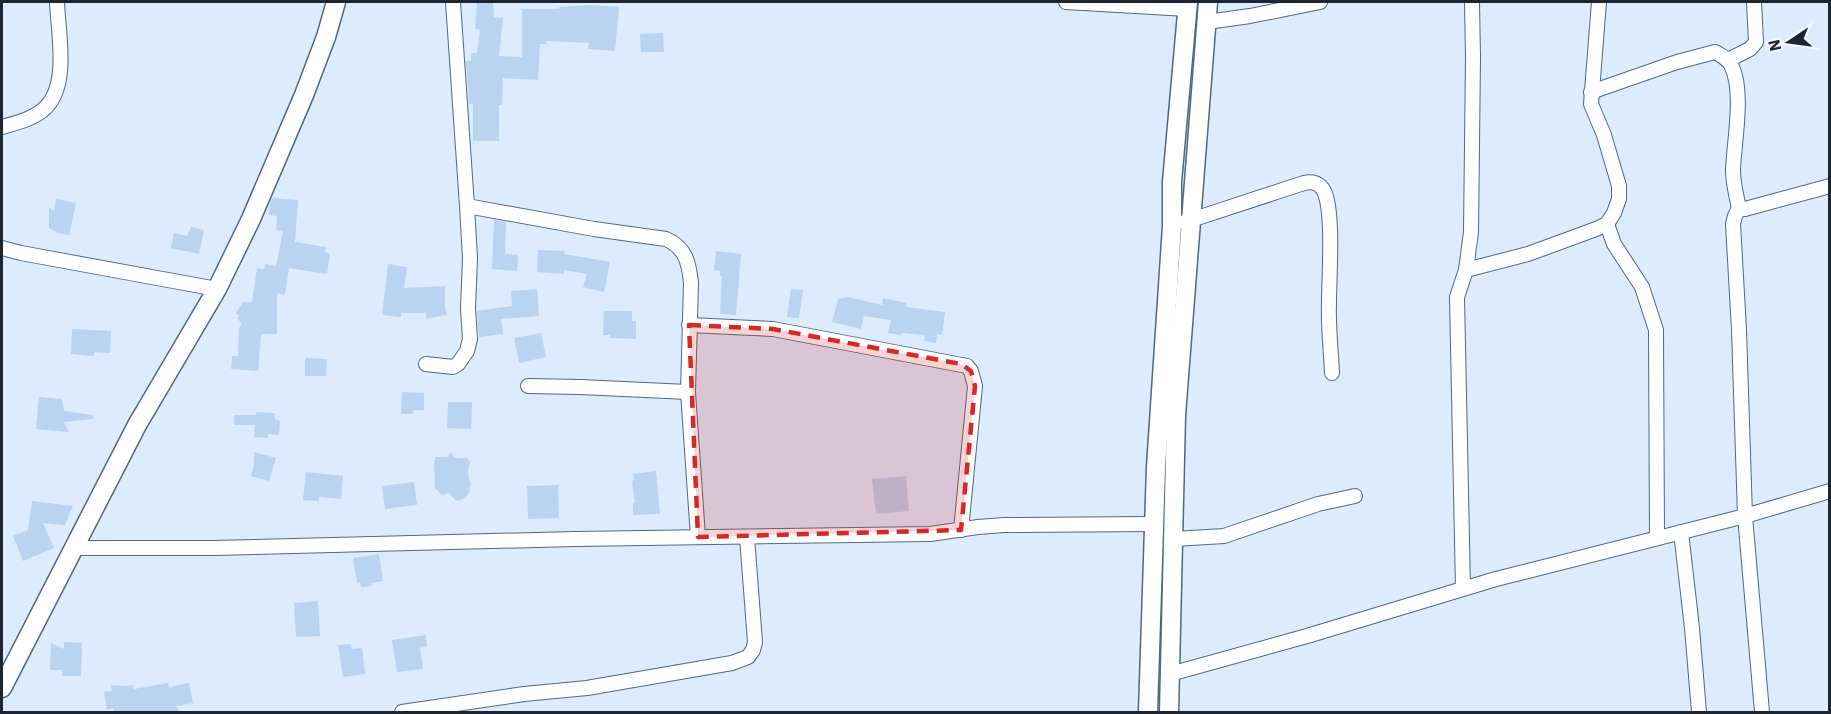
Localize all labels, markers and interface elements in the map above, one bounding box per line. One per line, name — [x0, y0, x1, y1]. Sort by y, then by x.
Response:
north arrow — [1759, 12, 1819, 72]
text: N — [1763, 37, 1785, 53]

